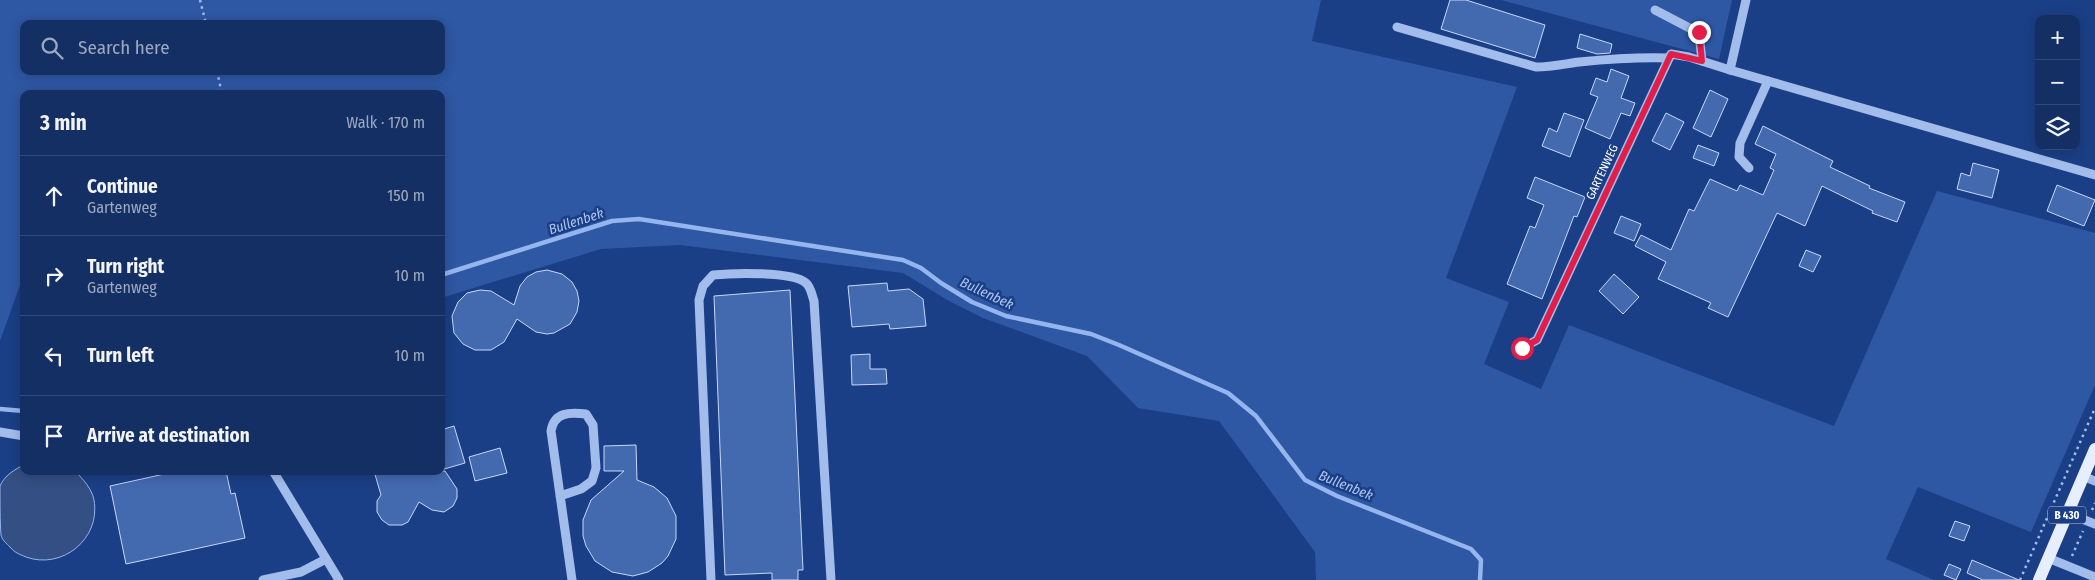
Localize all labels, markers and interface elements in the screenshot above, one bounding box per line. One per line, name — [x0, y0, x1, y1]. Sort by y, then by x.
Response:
map controls — [2035, 15, 2080, 150]
button: + — [2035, 15, 2080, 60]
search box — [20, 20, 445, 75]
route end — [1688, 21, 1711, 44]
icon: search — [38, 34, 66, 62]
text: Search here — [78, 36, 170, 59]
button: − — [2035, 60, 2080, 105]
button: layers — [2035, 105, 2080, 150]
text: 3 min — [40, 110, 87, 136]
text: Walk · 170 m — [346, 113, 425, 132]
street label: GARTENWEG — [1583, 142, 1621, 202]
text: Continue — [87, 175, 158, 198]
icon: ahead — [40, 182, 68, 210]
text: 150 m — [387, 186, 425, 205]
text: Gartenweg — [87, 198, 157, 217]
water label: Bullenbek — [546, 205, 606, 238]
text: Turn right — [87, 255, 164, 278]
icon: right — [40, 262, 68, 290]
text: 10 m — [394, 266, 425, 285]
water label: Bullenbek — [957, 274, 1016, 313]
text: Gartenweg — [87, 278, 157, 297]
route start — [1511, 337, 1534, 360]
icon: left — [40, 342, 68, 370]
text: Turn left — [87, 344, 154, 367]
text: 10 m — [394, 346, 425, 365]
icon: arrive — [40, 422, 68, 450]
text: Arrive at destination — [87, 424, 250, 447]
water label: Bullenbek — [1316, 467, 1376, 504]
road number: B 430 — [2048, 506, 2086, 524]

